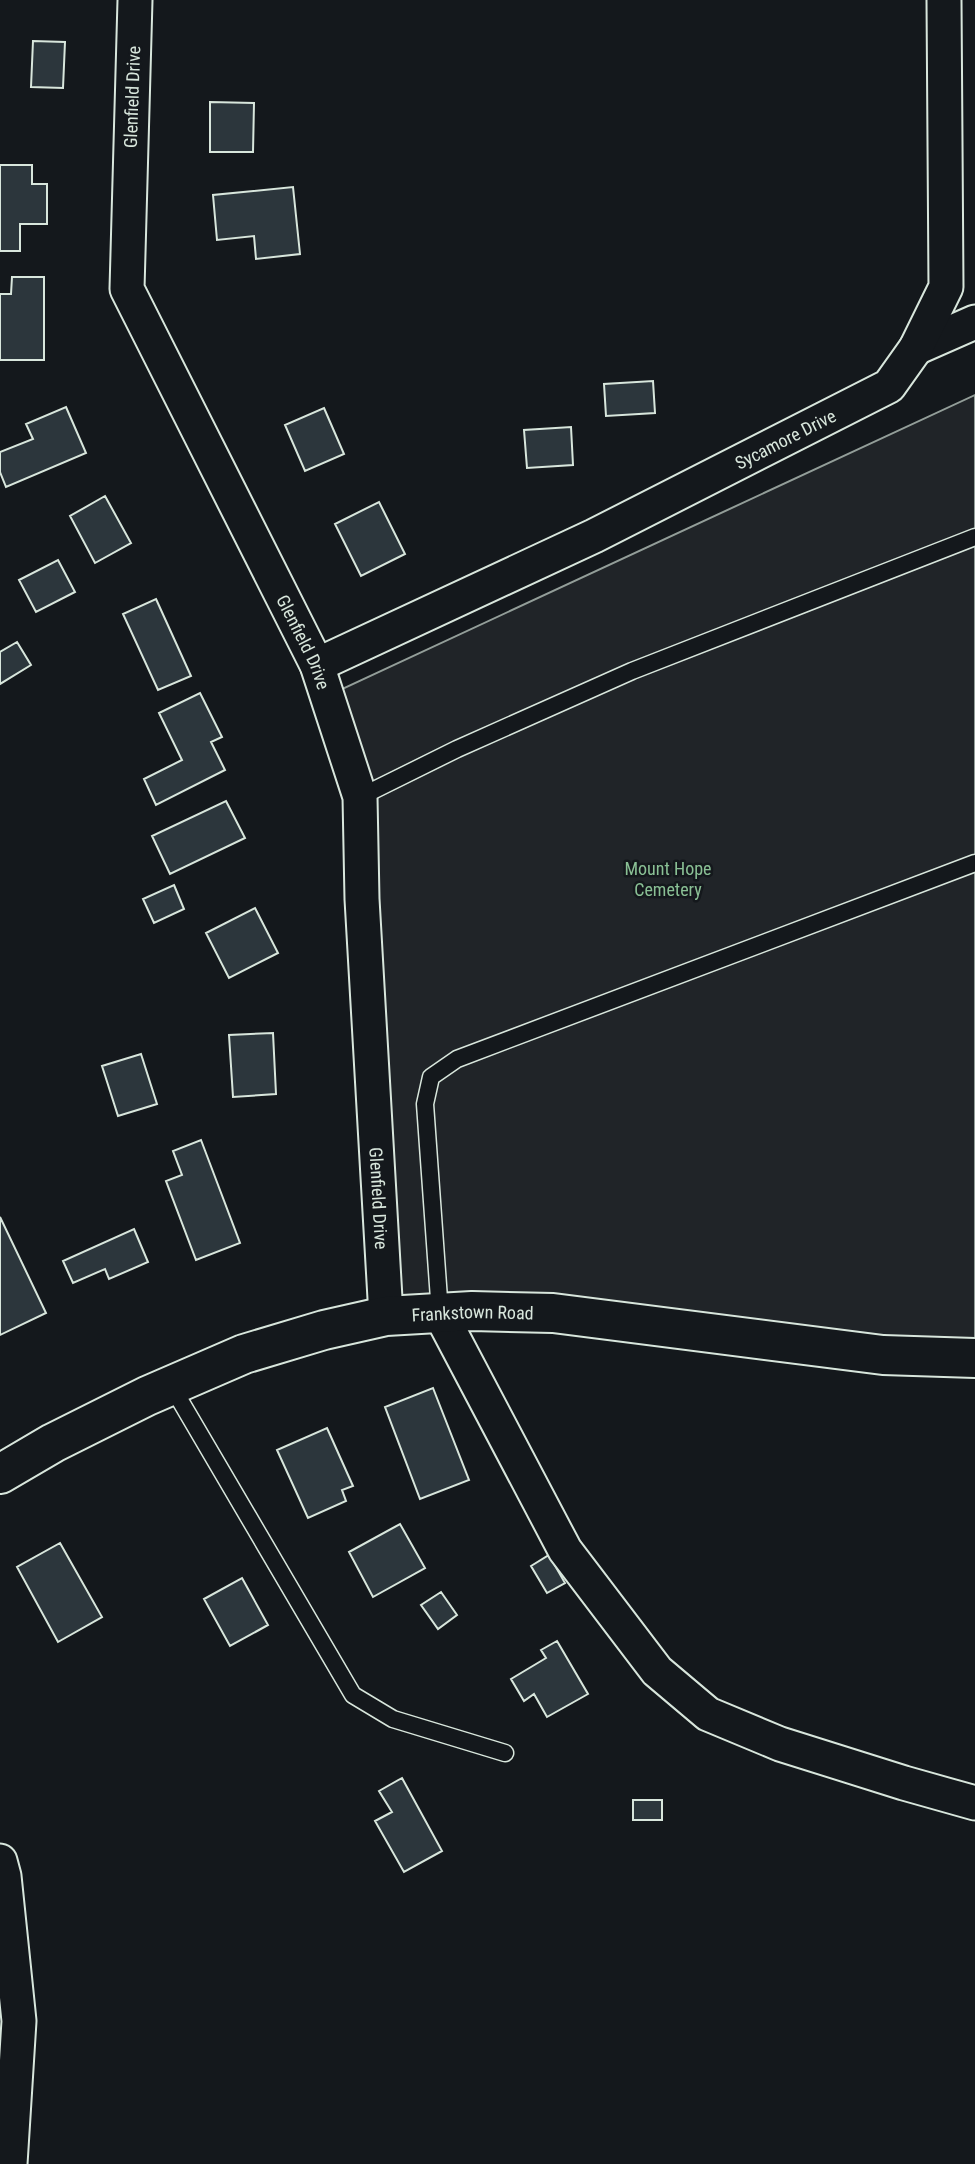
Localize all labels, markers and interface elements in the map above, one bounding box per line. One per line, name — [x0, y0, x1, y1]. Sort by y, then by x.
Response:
street label: Glenfield Drive — [120, 46, 144, 148]
street label: Sycamore Drive — [731, 404, 839, 473]
street label: Glenfield Drive — [273, 591, 335, 692]
park label: Mount Hope Cemetery — [624, 858, 712, 900]
street label: Glenfield Drive — [366, 1147, 393, 1250]
street label: Frankstown Road — [411, 1300, 534, 1325]

